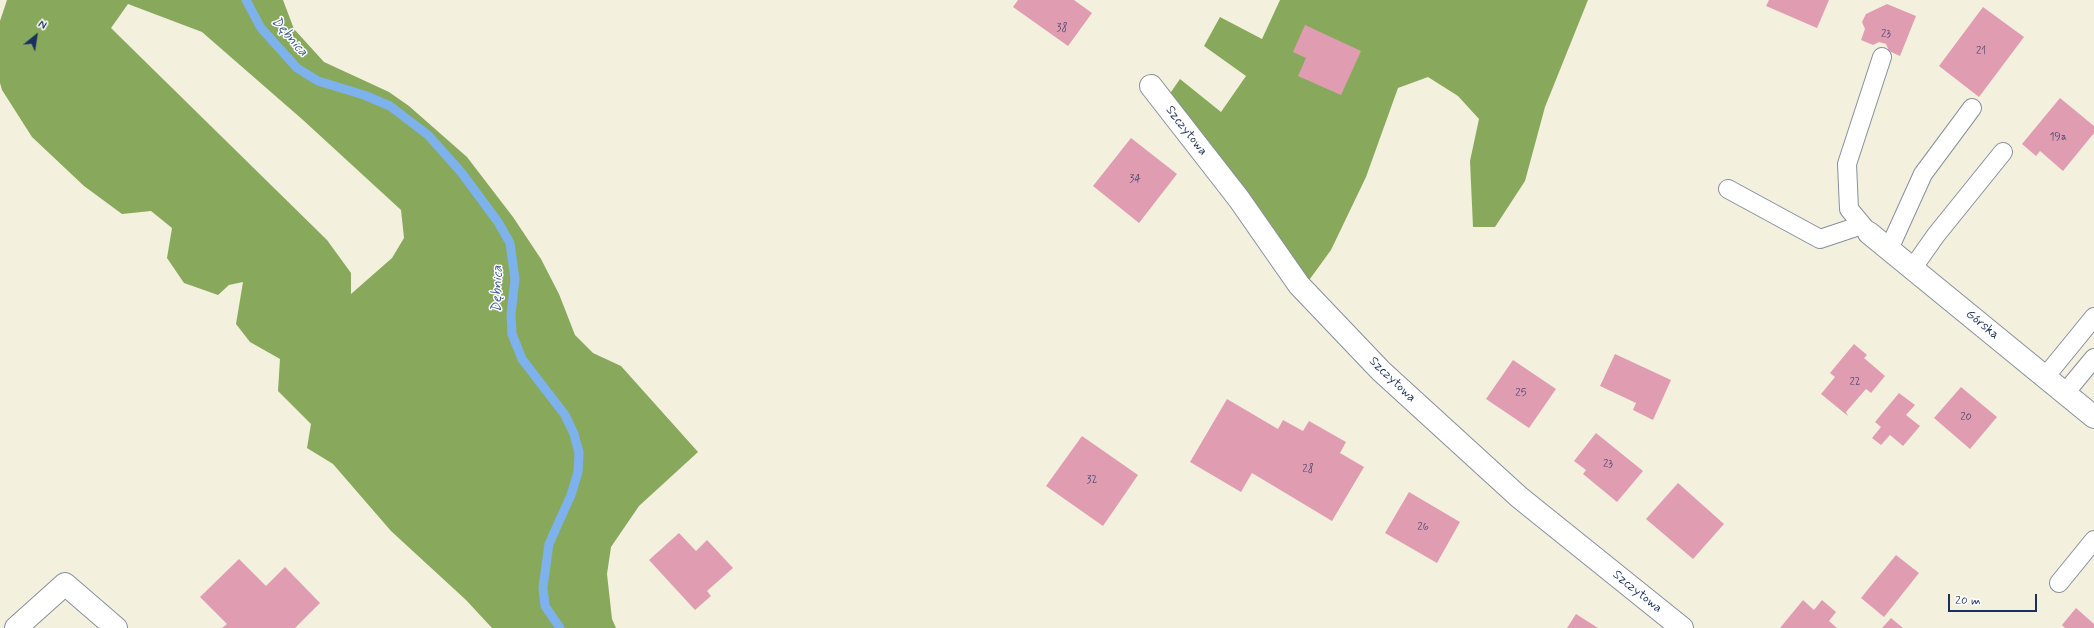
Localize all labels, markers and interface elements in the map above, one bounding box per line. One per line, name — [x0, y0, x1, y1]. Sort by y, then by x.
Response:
water label: Dębnica — [267, 14, 311, 60]
north arrow — [16, 16, 56, 56]
text: N — [35, 18, 49, 33]
house number: 38 — [1057, 22, 1067, 36]
house number: 23 — [1881, 28, 1891, 42]
house number: 21 — [1976, 45, 1986, 59]
street label: Szczytowa — [1162, 103, 1210, 159]
house number: 19a — [2049, 131, 2067, 145]
house number: 34 — [1129, 173, 1141, 187]
water label: Dębnica — [489, 265, 507, 313]
street label: Górska — [1962, 307, 2002, 343]
street label: Szczytowa — [1365, 354, 1419, 406]
house number: 22 — [1849, 376, 1861, 390]
house number: 25 — [1515, 387, 1527, 401]
house number: 20 — [1960, 411, 1972, 425]
house number: 23 — [1603, 458, 1613, 472]
house number: 28 — [1302, 463, 1314, 477]
house number: 32 — [1087, 474, 1097, 488]
house number: 26 — [1417, 521, 1429, 535]
street label: Szczytowa — [1609, 567, 1665, 617]
scale bar — [1950, 586, 2039, 612]
text: 20 m — [1955, 593, 1981, 609]

